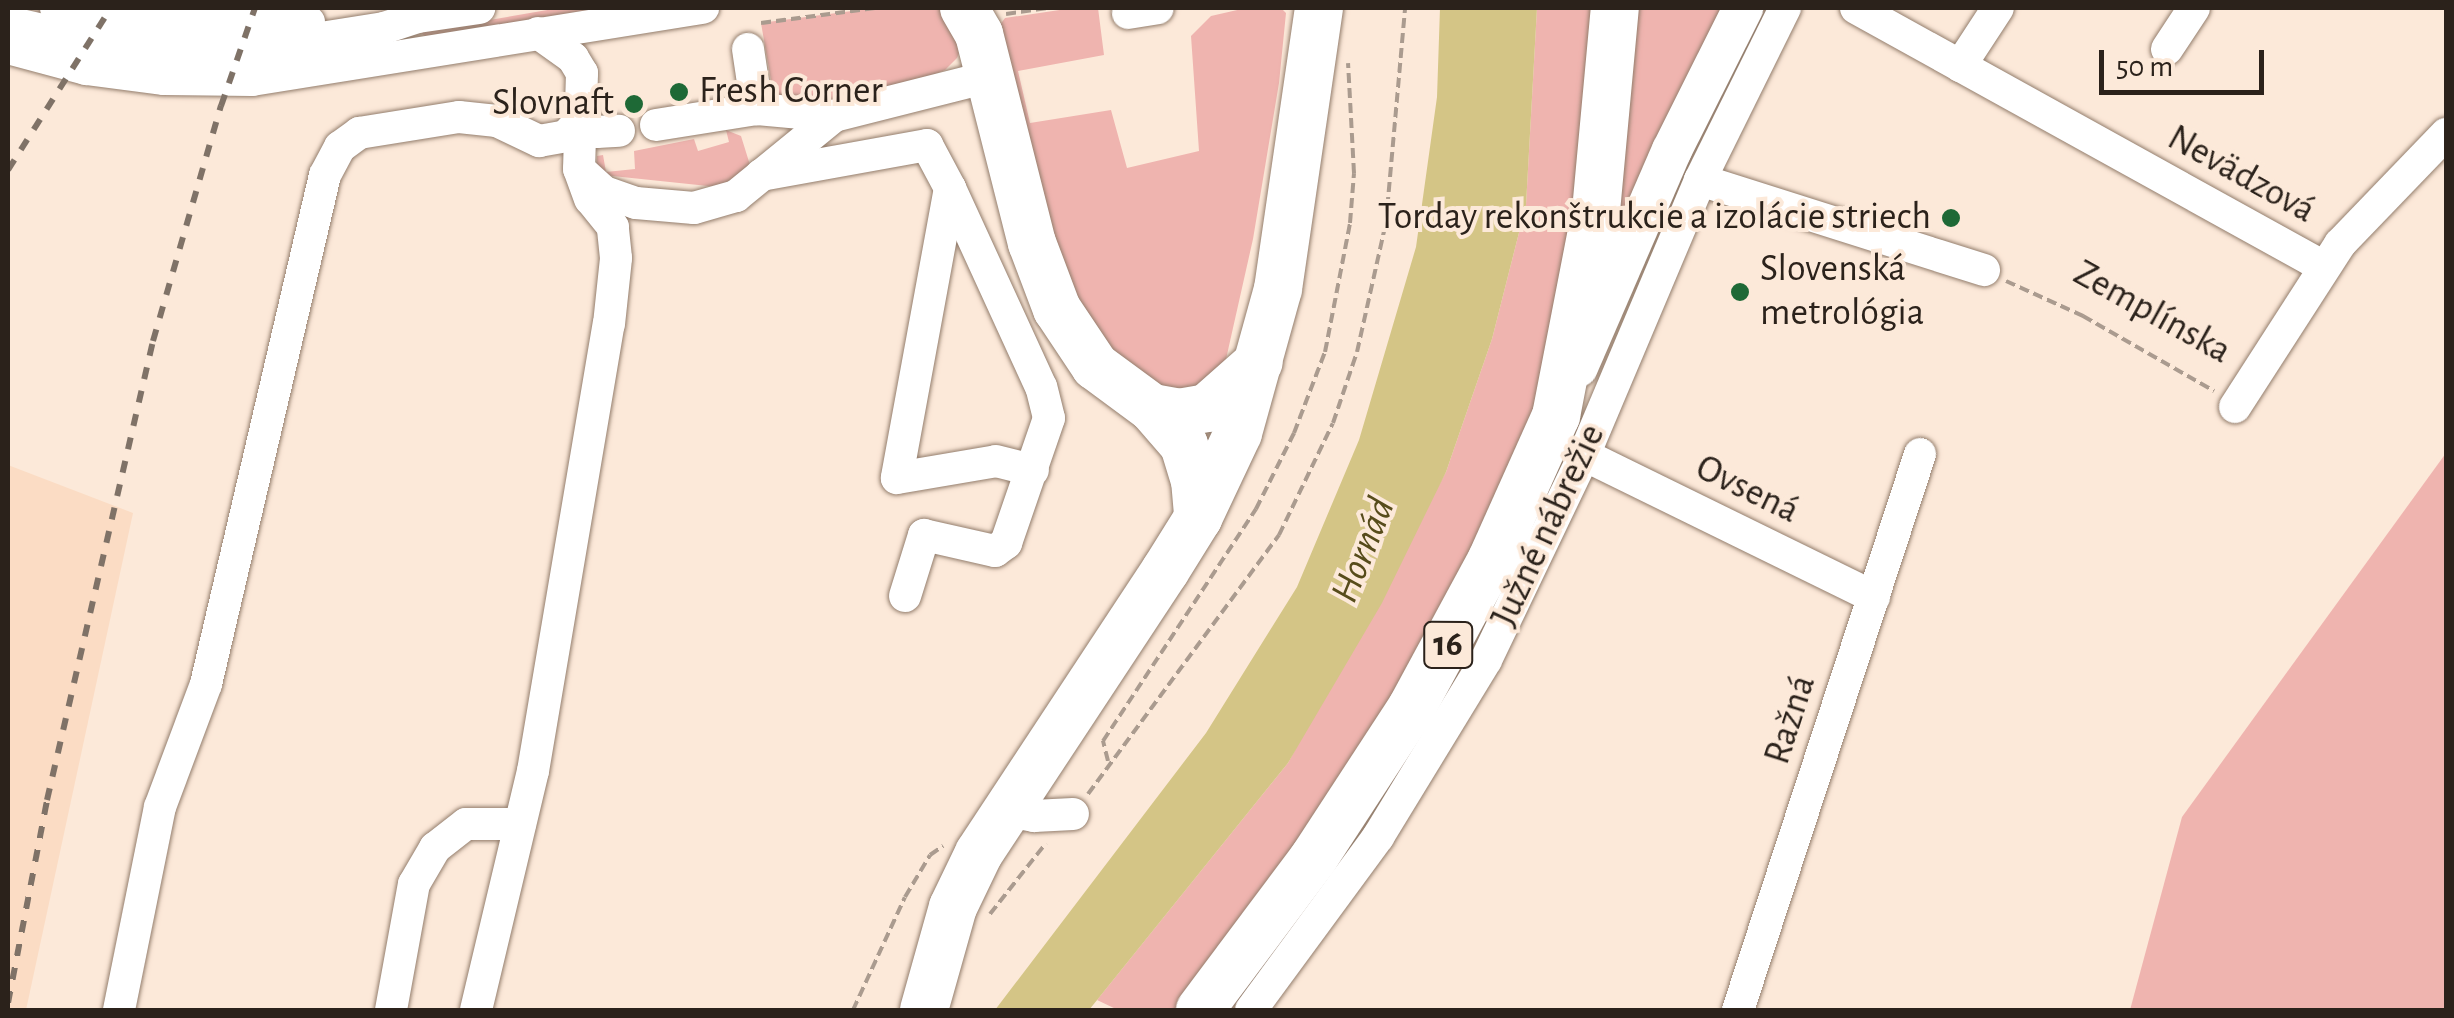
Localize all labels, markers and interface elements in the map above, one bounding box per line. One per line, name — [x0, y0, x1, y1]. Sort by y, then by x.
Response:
scale bar — [2104, 30, 2269, 92]
text: 50 m — [2116, 52, 2173, 82]
place label: Fresh Corner — [699, 69, 883, 115]
place label: Slovnaft — [492, 81, 614, 127]
marker: Fresh Corner — [668, 81, 690, 103]
marker: Slovnaft — [623, 93, 645, 115]
street label: Nevädzová — [2159, 116, 2323, 234]
place label: Torday rekonštrukcie a izolácie striech — [1378, 195, 1931, 241]
marker: Torday rekonštrukcie a izolácie striech — [1940, 207, 1962, 229]
place label: Slovenská metrológia — [1760, 247, 1924, 336]
street label: Zemplínska — [2065, 251, 2239, 375]
marker: Slovenská metrológia — [1729, 281, 1751, 303]
street label: Južné nábrežie — [1482, 417, 1616, 635]
street label: Ovsená — [1688, 446, 1806, 534]
water label: Hornád — [1320, 491, 1406, 609]
road number: 16 — [1423, 615, 1473, 675]
street label: Ražná — [1755, 670, 1827, 770]

